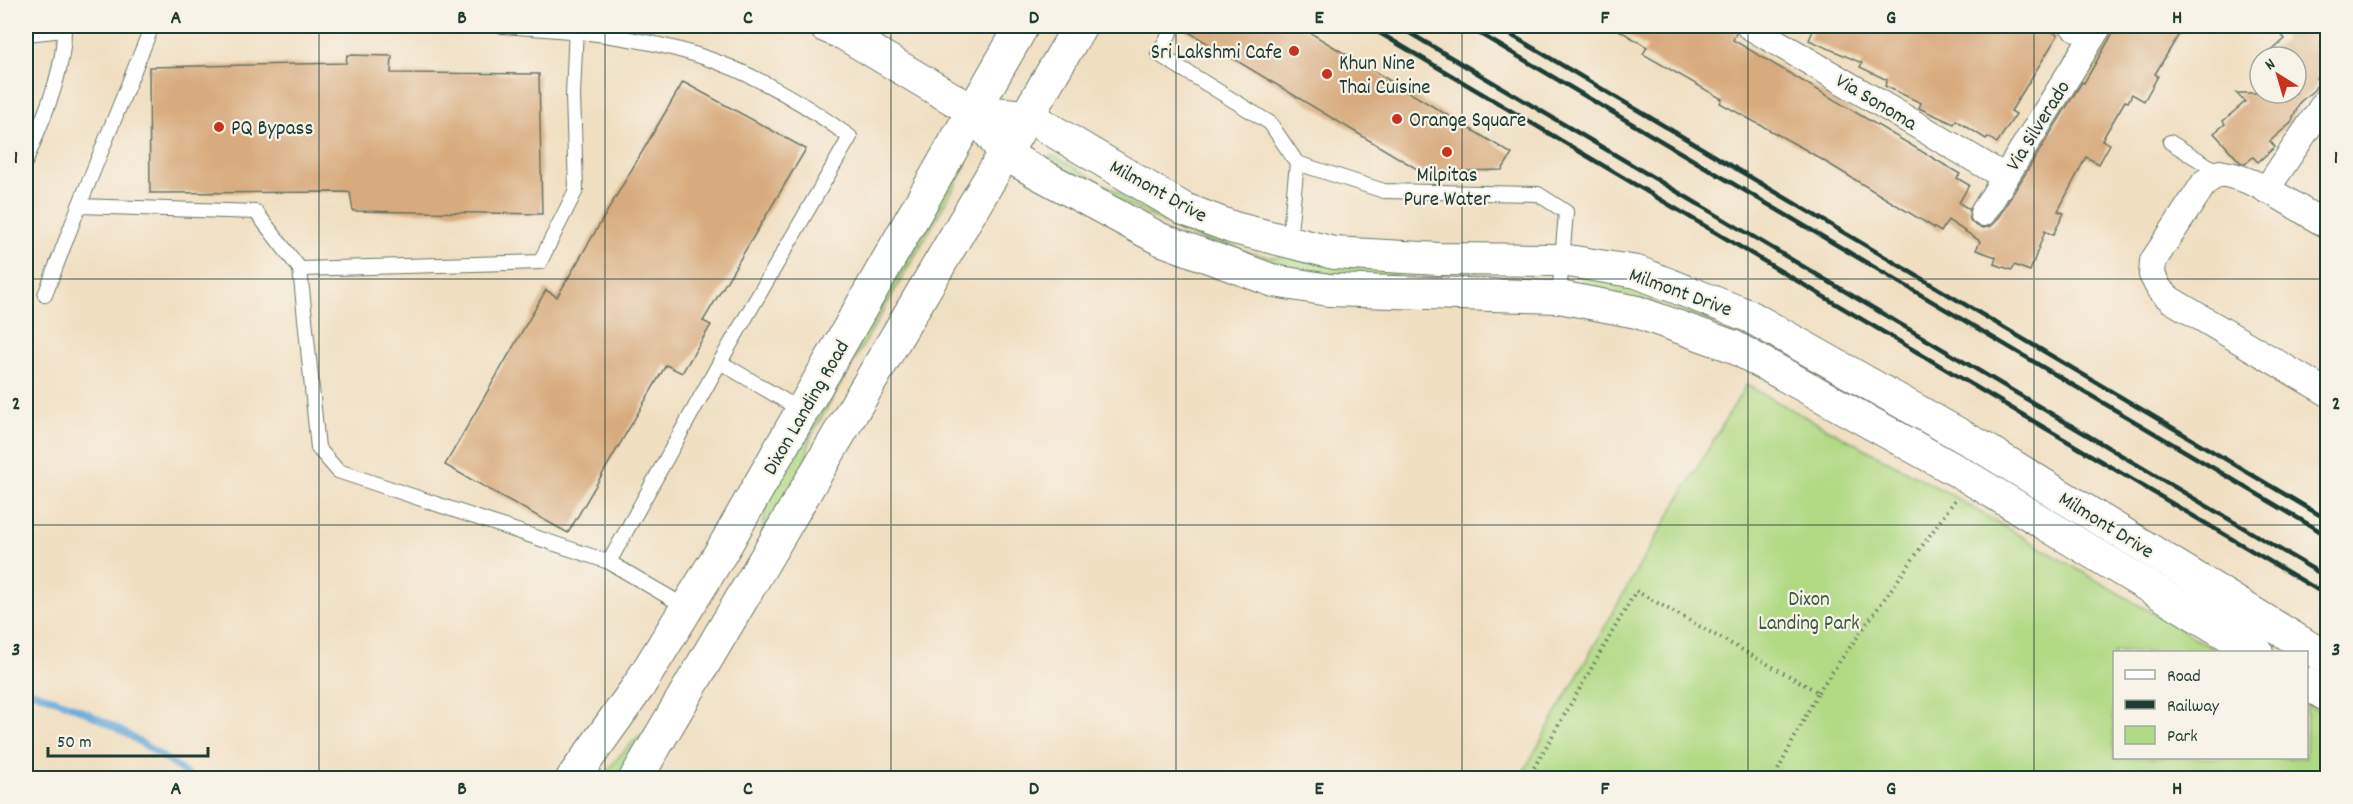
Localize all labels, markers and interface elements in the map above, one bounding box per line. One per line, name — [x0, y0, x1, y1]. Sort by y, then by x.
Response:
text: A — [171, 5, 182, 33]
text: B — [457, 5, 467, 33]
text: C — [743, 5, 753, 33]
text: D — [1029, 5, 1040, 33]
text: E — [1314, 5, 1324, 33]
text: F — [1601, 5, 1611, 33]
text: G — [1886, 5, 1896, 33]
text: H — [2172, 5, 2182, 33]
place label: Sri Lakshmi Cafe — [1151, 39, 1282, 69]
marker: Sri Lakshmi Cafe — [1287, 44, 1301, 58]
north arrow — [2248, 45, 2308, 105]
place label: Khun Nine Thai Cuisine — [1339, 50, 1430, 104]
text: N — [2260, 53, 2281, 77]
marker: Khun Nine Thai Cuisine — [1320, 67, 1334, 81]
street label: Via Sonoma — [1829, 67, 1923, 140]
street label: Via Silverado — [2000, 76, 2079, 178]
place label: Orange Square — [1409, 107, 1526, 137]
marker: Orange Square — [1390, 112, 1404, 126]
place label: PQ Bypass — [231, 115, 313, 145]
marker: PQ Bypass — [212, 120, 226, 134]
text: 1 — [14, 145, 18, 173]
marker: Milpitas Pure Water — [1440, 145, 1454, 159]
text: 1 — [2334, 145, 2338, 173]
street label: Milmont Drive — [1103, 153, 1212, 232]
place label: Milpitas Pure Water — [1403, 162, 1491, 216]
street label: Milmont Drive — [1624, 261, 1736, 326]
street label: Dixon Landing Road — [757, 336, 858, 481]
text: 2 — [12, 391, 20, 419]
text: 2 — [2332, 391, 2340, 419]
street label: Milmont Drive — [2052, 485, 2159, 568]
park label: Dixon Landing Park — [1758, 586, 1860, 640]
text: 3 — [12, 637, 20, 665]
text: 3 — [2332, 637, 2340, 665]
legend — [2113, 651, 2308, 759]
text: Road — [2167, 665, 2201, 690]
text: Railway — [2167, 695, 2220, 720]
scale bar — [48, 720, 208, 758]
text: Park — [2167, 725, 2198, 750]
text: 50 m — [57, 731, 92, 756]
text: A — [171, 776, 182, 804]
text: B — [457, 776, 467, 804]
text: C — [743, 776, 753, 804]
text: D — [1029, 776, 1040, 804]
text: E — [1314, 776, 1324, 804]
text: F — [1601, 776, 1611, 804]
text: G — [1886, 776, 1896, 804]
text: H — [2172, 776, 2182, 804]

